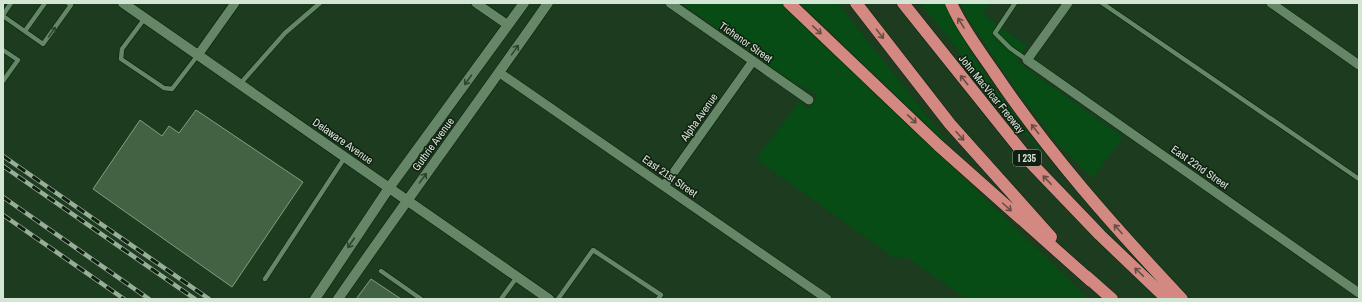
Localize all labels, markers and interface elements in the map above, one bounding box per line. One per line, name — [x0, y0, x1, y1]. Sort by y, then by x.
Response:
one-way arrow — [956, 17, 965, 28]
street label: Tichenor Street — [717, 18, 776, 66]
one-way arrow — [812, 25, 822, 35]
one-way arrow — [48, 27, 56, 38]
one-way arrow — [876, 28, 884, 39]
one-way arrow — [511, 45, 519, 56]
street label: John MacVicar Freeway — [956, 52, 1028, 137]
one-way arrow — [464, 74, 472, 85]
one-way arrow — [960, 74, 969, 85]
street label: Alpha Avenue — [677, 90, 721, 145]
one-way arrow — [906, 114, 916, 123]
street label: Delaware Avenue — [310, 115, 376, 167]
street label: Guthrie Avenue — [409, 115, 457, 173]
one-way arrow — [1031, 123, 1040, 134]
one-way arrow — [956, 130, 965, 141]
street label: East 22nd Street — [1168, 142, 1232, 192]
road number: I 235 — [1013, 150, 1041, 166]
street label: East 21st Street — [640, 152, 701, 200]
one-way arrow — [419, 173, 427, 184]
one-way arrow — [1042, 175, 1052, 185]
one-way arrow — [1002, 202, 1013, 211]
one-way arrow — [1113, 224, 1123, 234]
one-way arrow — [347, 237, 355, 248]
one-way arrow — [1134, 267, 1144, 277]

